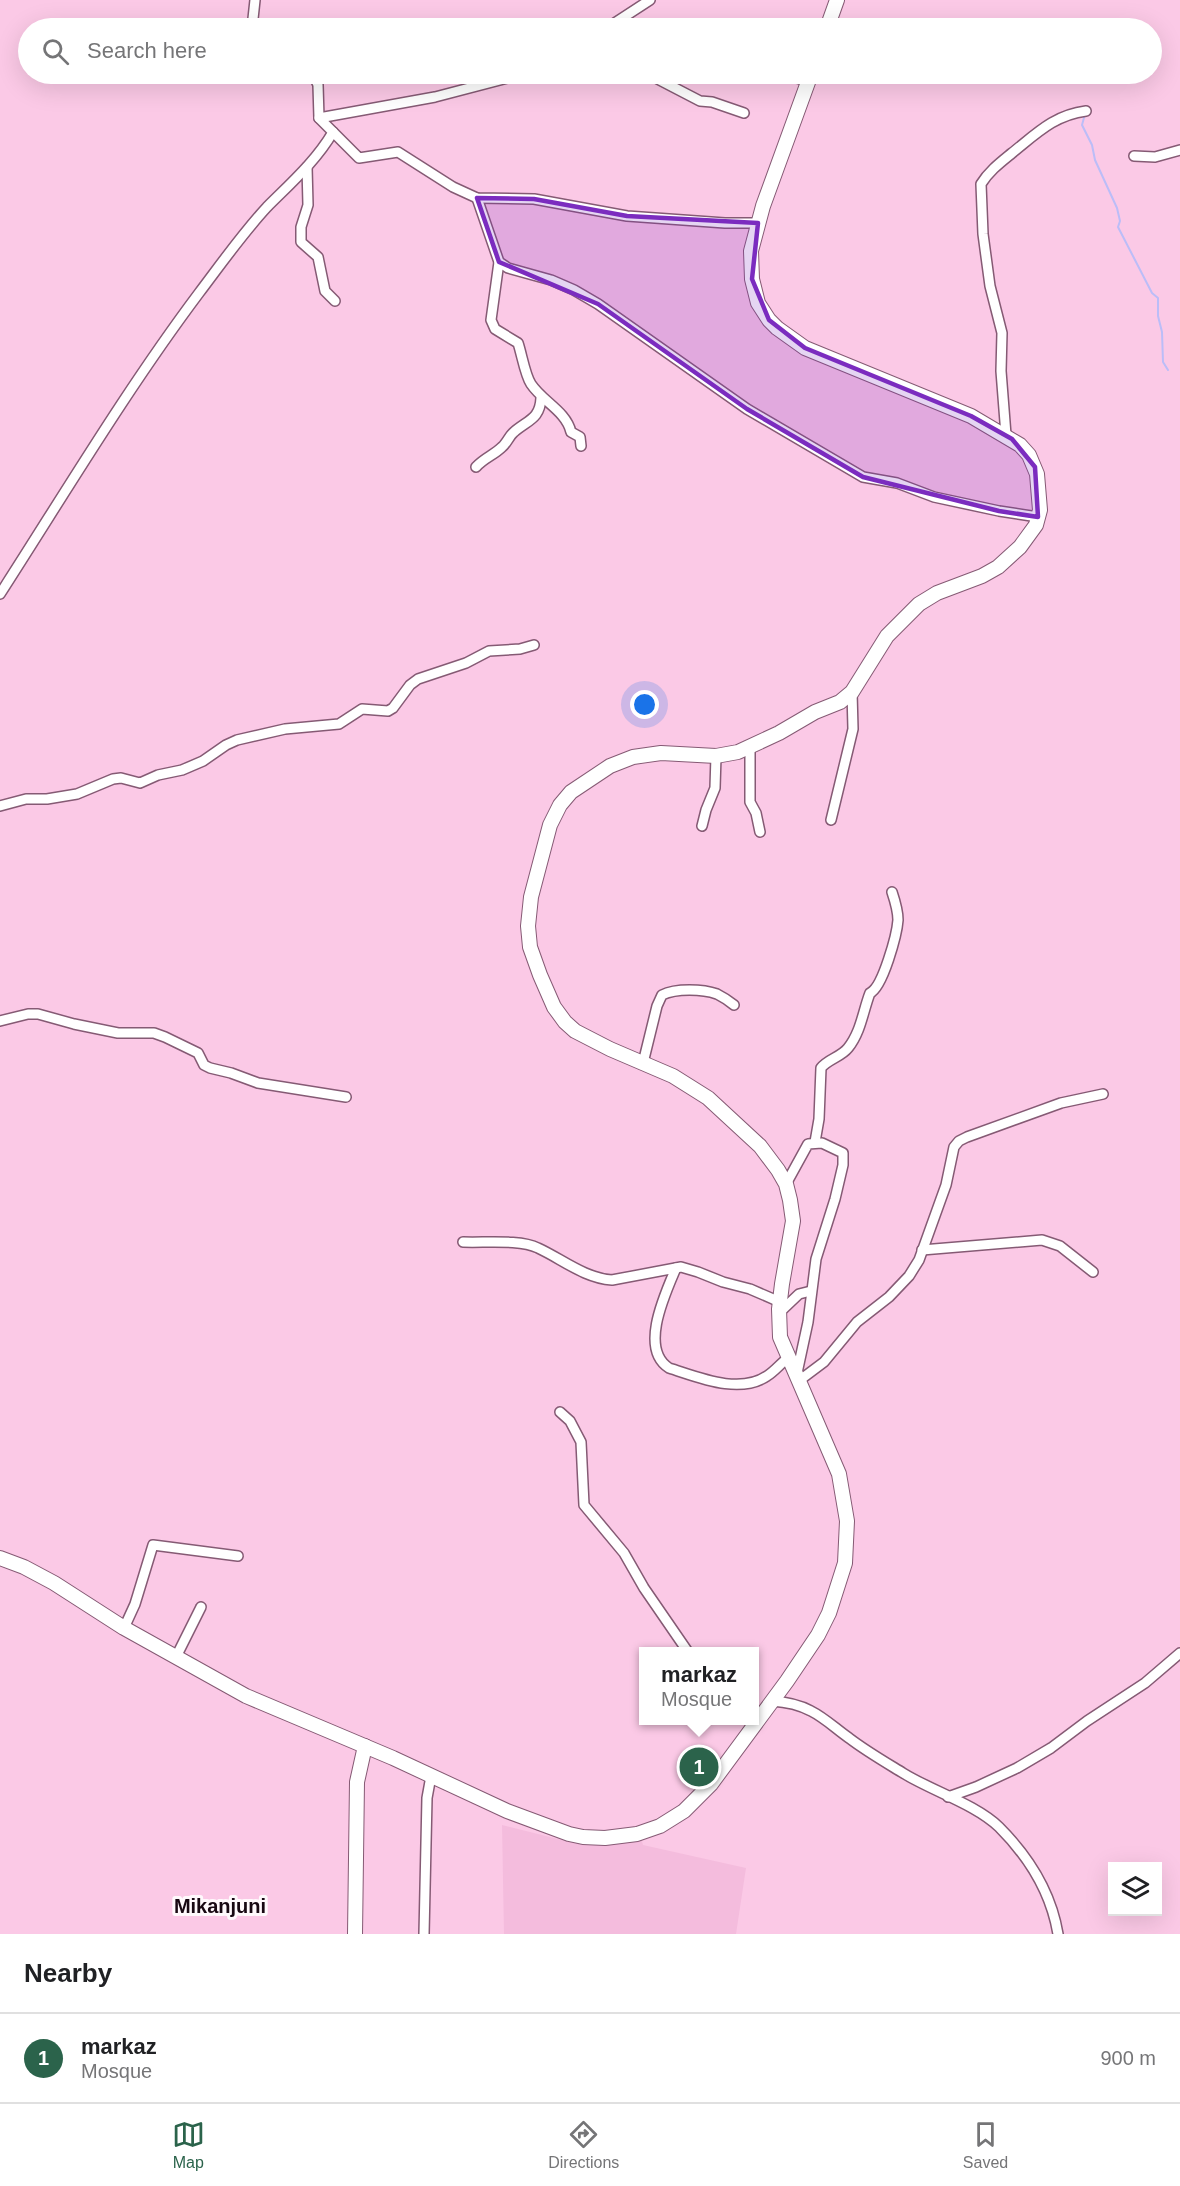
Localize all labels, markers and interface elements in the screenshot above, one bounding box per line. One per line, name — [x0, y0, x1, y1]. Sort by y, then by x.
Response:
search box — [18, 18, 1162, 84]
icon: search — [39, 35, 72, 68]
text: Search here — [87, 38, 207, 63]
your location — [630, 690, 659, 719]
popup — [639, 1647, 759, 1725]
text: markaz — [661, 1662, 737, 1687]
text: Mosque — [661, 1688, 732, 1710]
pin: 1 — [680, 1744, 718, 1790]
map controls — [1108, 1862, 1162, 1916]
button: layers — [1108, 1862, 1162, 1916]
district label: Mikanjuni — [174, 1895, 266, 1917]
text: Nearby — [24, 1958, 112, 1988]
text: markaz — [81, 2034, 157, 2059]
text: 1 — [38, 2047, 49, 2069]
text: 900 m — [1100, 2047, 1156, 2069]
text: Mosque — [81, 2060, 152, 2082]
tab: Map — [172, 2118, 205, 2172]
tab: Directions — [548, 2118, 619, 2172]
tab: Saved — [963, 2118, 1008, 2172]

